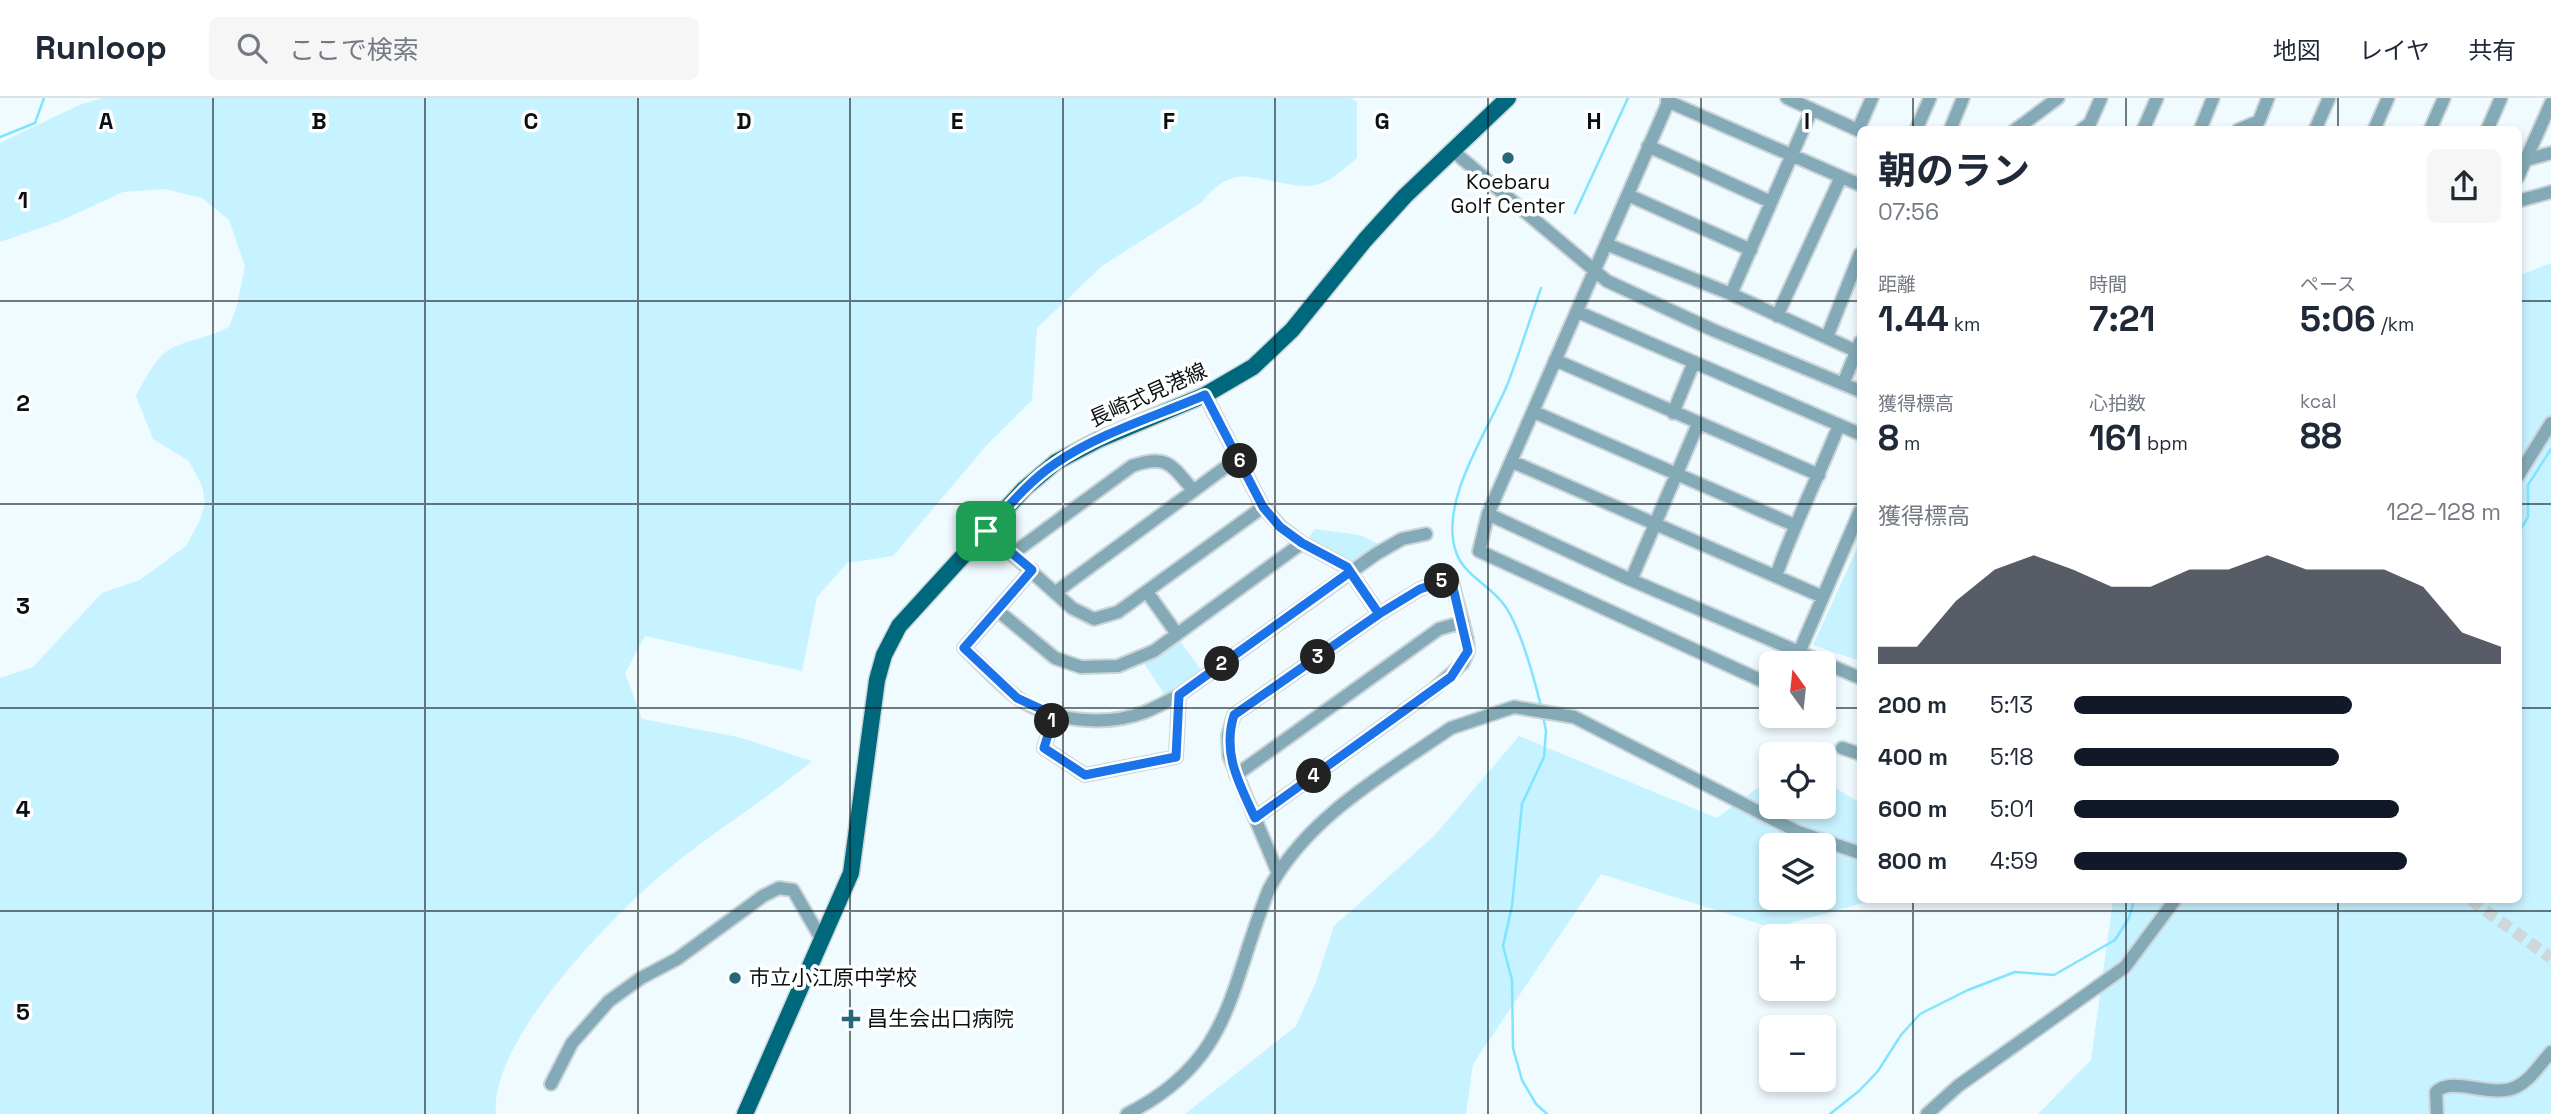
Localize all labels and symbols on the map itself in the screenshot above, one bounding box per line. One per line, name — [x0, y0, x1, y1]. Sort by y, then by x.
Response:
text: A — [99, 106, 114, 136]
text: B — [311, 106, 327, 136]
text: C — [524, 106, 538, 136]
text: D — [736, 106, 752, 136]
text: E — [951, 106, 963, 136]
text: F — [1163, 106, 1175, 136]
text: G — [1374, 106, 1390, 136]
text: H — [1586, 106, 1602, 136]
text: I — [1804, 106, 1810, 136]
marker: Koebaru Golf Center — [1500, 150, 1516, 166]
place label: Koebaru Golf Center — [1451, 168, 1565, 219]
text: 1 — [18, 185, 28, 215]
street label: 長崎式見港線 — [1085, 357, 1211, 433]
text: 2 — [16, 388, 30, 418]
pin: 6 — [1222, 444, 1258, 478]
pin — [956, 501, 1016, 561]
pin: 5 — [1424, 564, 1460, 598]
text: 3 — [16, 591, 30, 621]
pin: 3 — [1300, 640, 1336, 674]
pin: 2 — [1204, 646, 1240, 682]
north arrow — [1759, 651, 1836, 728]
pin: 1 — [1034, 704, 1070, 738]
pin: 4 — [1296, 758, 1332, 794]
text: 4 — [16, 794, 31, 824]
place label: 市立小江原中学校 — [749, 964, 917, 991]
marker: 市立小江原中学校 — [727, 970, 743, 986]
text: 5 — [16, 997, 30, 1027]
place label: 昌生会出口病院 — [867, 1005, 1014, 1032]
marker: 昌生会出口病院 — [841, 1009, 861, 1029]

